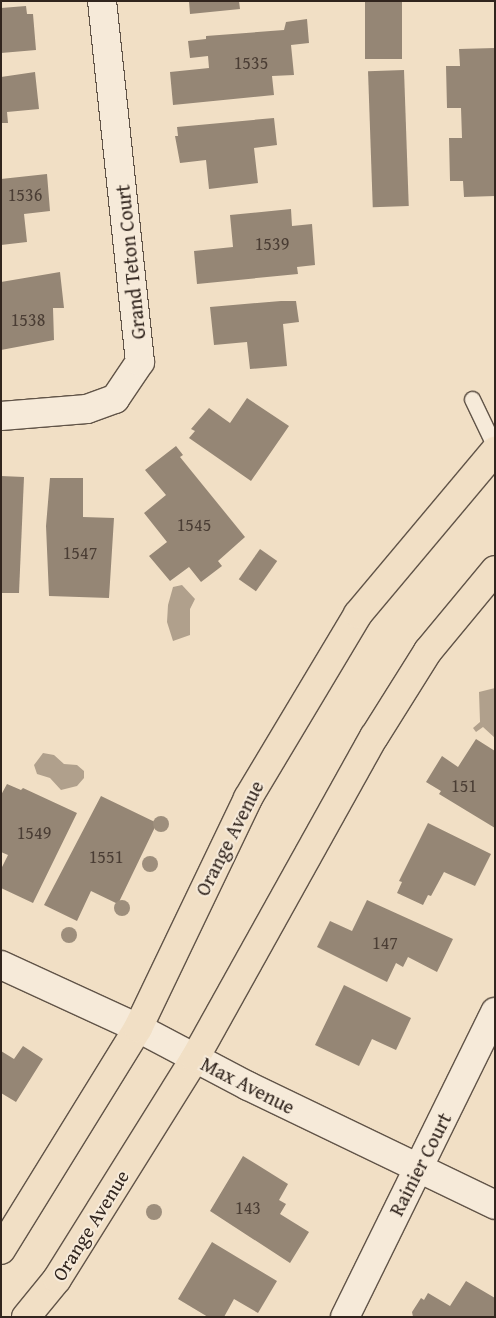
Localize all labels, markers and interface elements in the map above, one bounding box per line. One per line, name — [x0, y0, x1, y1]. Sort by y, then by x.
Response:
house number: 1535 — [234, 52, 268, 74]
street label: Grand Teton Court — [110, 183, 150, 341]
house number: 1536 — [8, 184, 42, 206]
house number: 1539 — [255, 233, 289, 255]
house number: 1538 — [11, 309, 45, 331]
house number: 1545 — [177, 514, 211, 536]
house number: 1547 — [63, 542, 97, 564]
house number: 151 — [451, 775, 477, 797]
street label: Orange Avenue — [190, 776, 268, 900]
house number: 1549 — [17, 822, 51, 844]
house number: 1551 — [89, 846, 123, 868]
house number: 147 — [372, 932, 398, 954]
street label: Max Avenue — [197, 1051, 299, 1119]
street label: Rainier Court — [384, 1108, 456, 1220]
street label: Orange Avenue — [46, 1165, 134, 1285]
house number: 143 — [235, 1197, 261, 1219]

